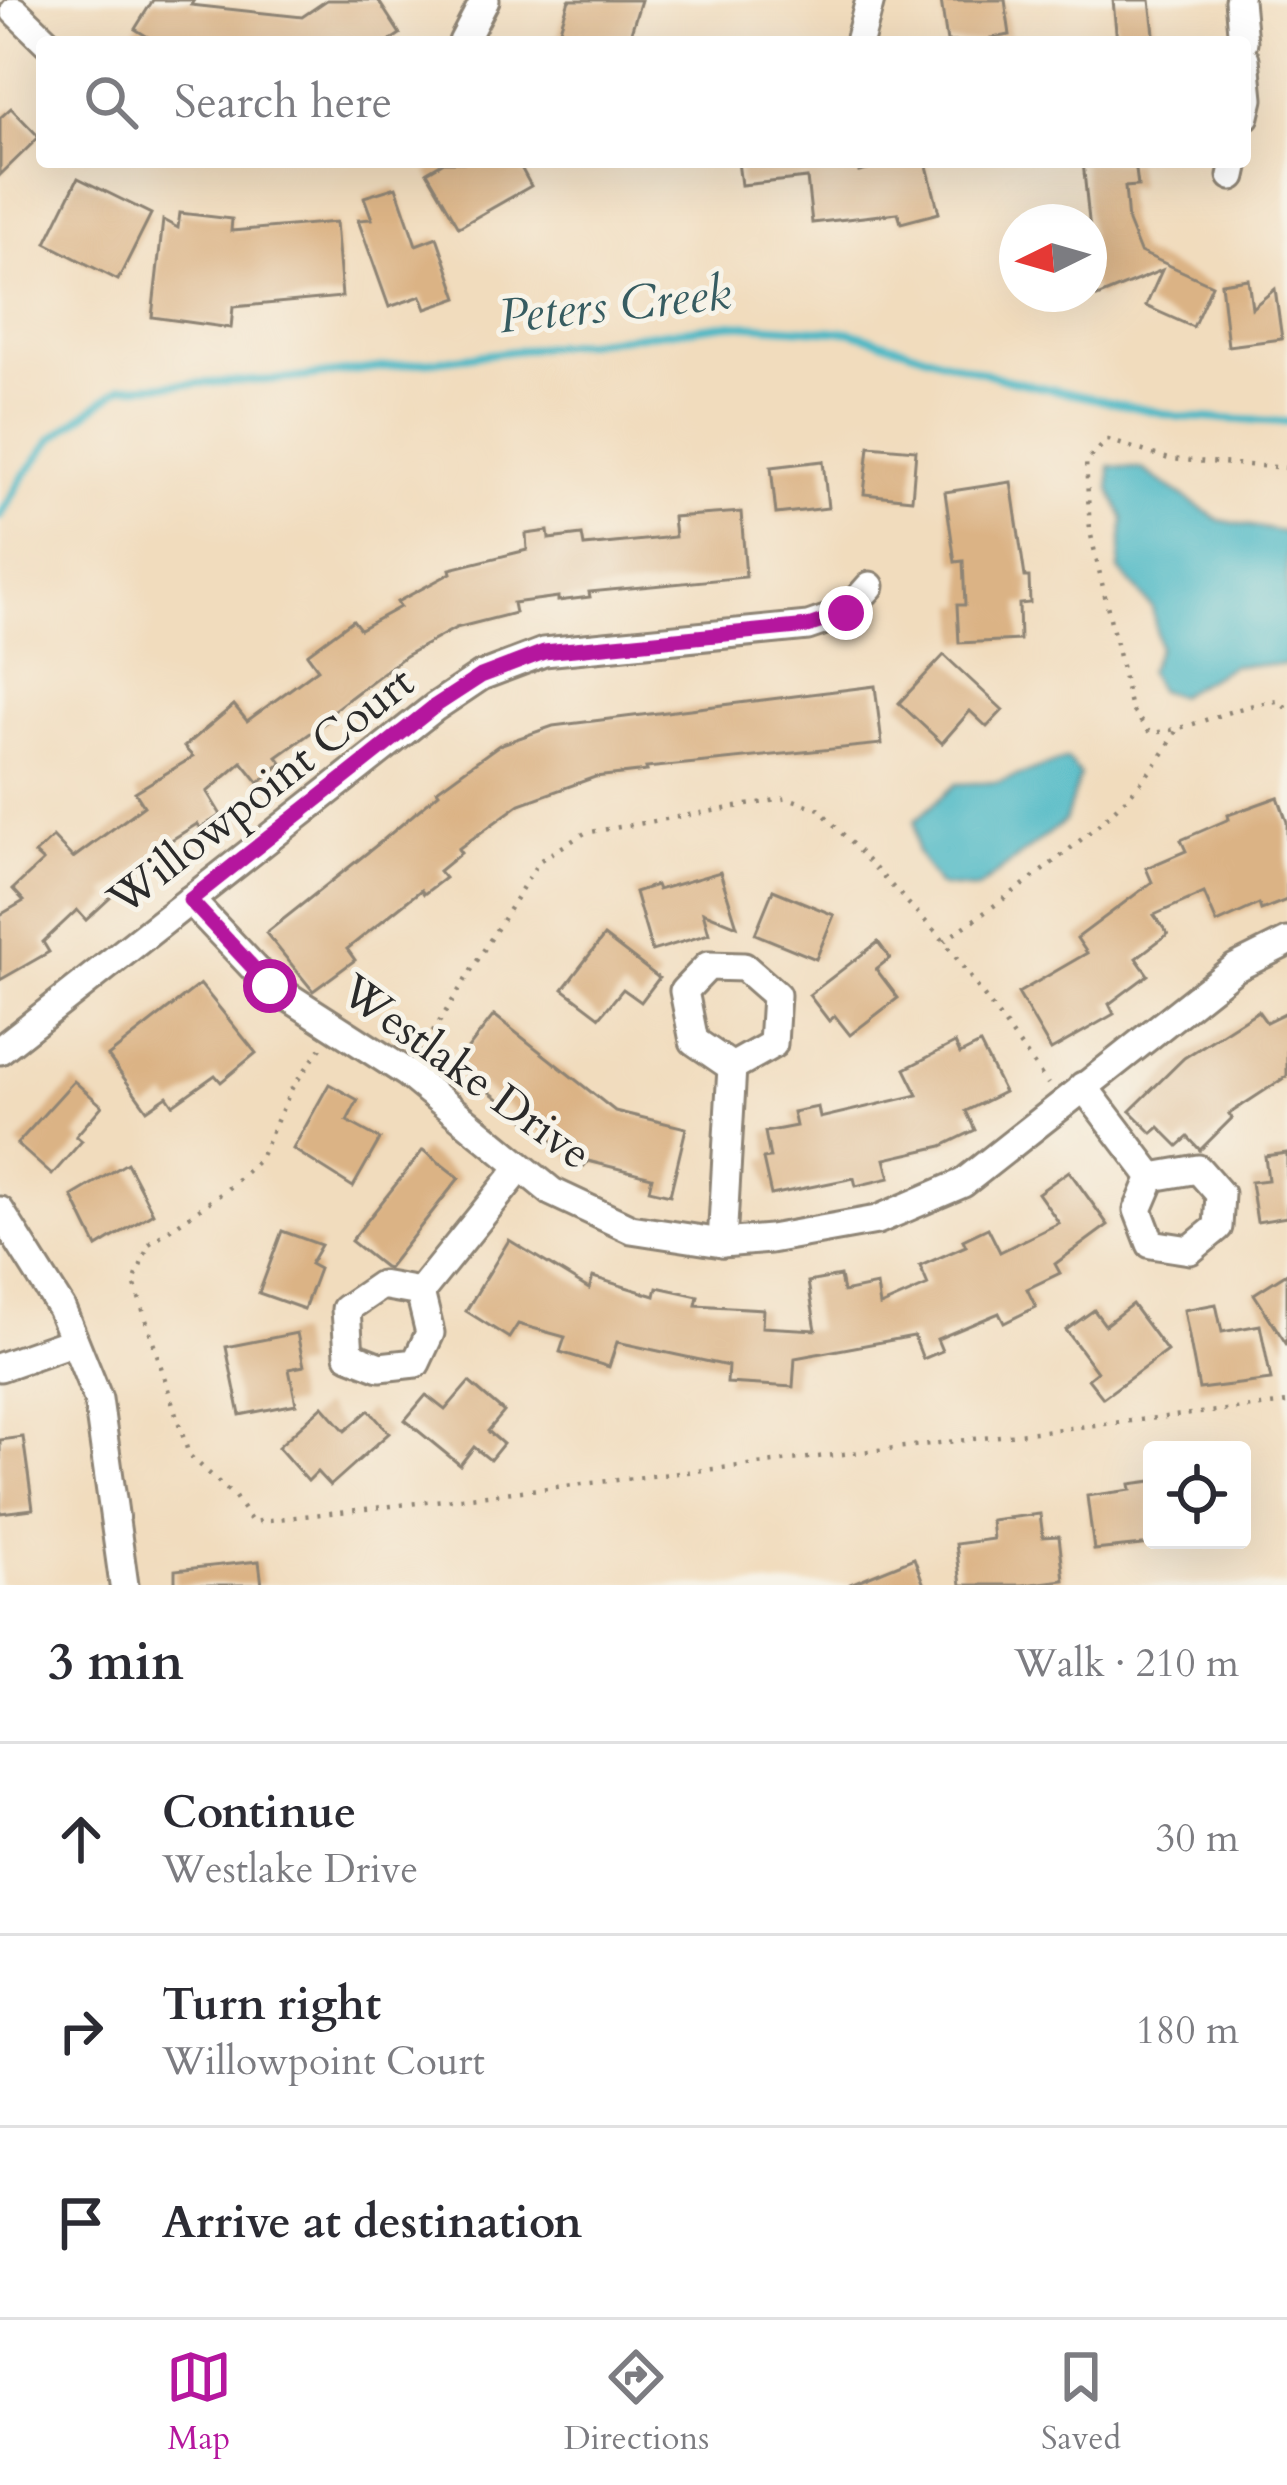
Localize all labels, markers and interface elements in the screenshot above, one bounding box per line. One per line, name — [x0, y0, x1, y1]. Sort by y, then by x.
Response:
search box — [36, 36, 1251, 168]
icon: search — [78, 69, 144, 135]
text: Search here — [174, 72, 392, 133]
north arrow — [999, 204, 1107, 312]
water label: Peters Creek — [496, 260, 734, 349]
route end — [819, 586, 873, 640]
street label: Willowpoint Court — [95, 652, 427, 930]
route start — [243, 959, 297, 1013]
street label: Westlake Drive — [328, 960, 604, 1184]
map controls — [1143, 1441, 1251, 1549]
button: locate — [1143, 1441, 1251, 1549]
text: 3 min — [48, 1628, 184, 1698]
text: Walk · 210 m — [1014, 1637, 1239, 1690]
text: Continue — [162, 1782, 356, 1843]
icon: ahead — [48, 1806, 114, 1872]
text: 30 m — [1156, 1812, 1239, 1865]
text: Westlake Drive — [162, 1843, 418, 1896]
text: Turn right — [162, 1974, 381, 2035]
icon: right — [48, 1998, 114, 2064]
text: 180 m — [1136, 2004, 1239, 2057]
text: Willowpoint Court — [162, 2035, 485, 2088]
icon: arrive — [48, 2190, 114, 2256]
text: Arrive at destination — [162, 2192, 582, 2253]
tab: Map — [166, 2344, 232, 2461]
tab: Directions — [564, 2344, 709, 2461]
tab: Saved — [1041, 2344, 1121, 2461]

